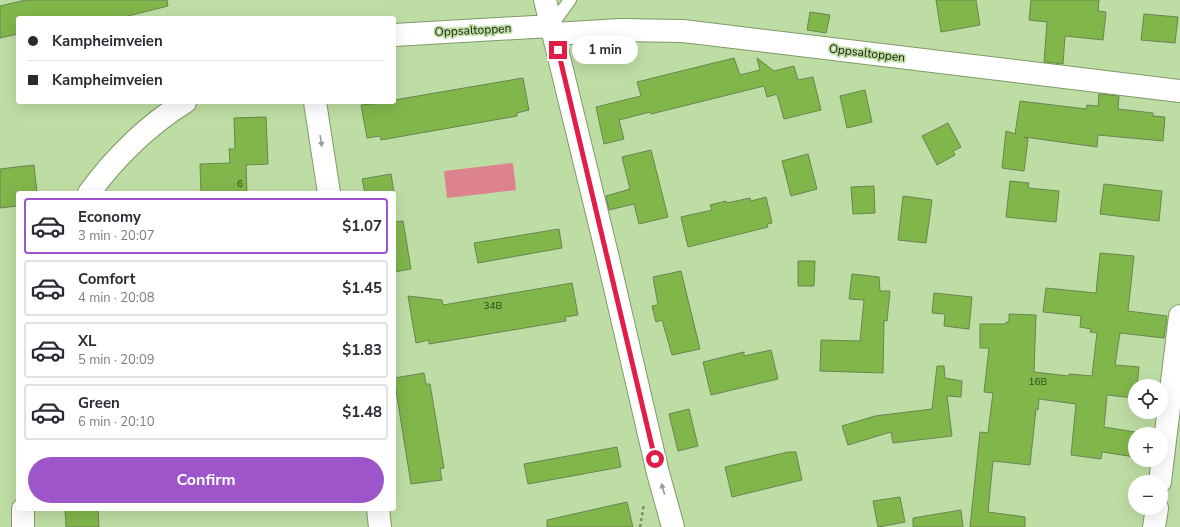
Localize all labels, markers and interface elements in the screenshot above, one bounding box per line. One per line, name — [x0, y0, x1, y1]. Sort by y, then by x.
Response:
street label: Oppsaltoppen — [434, 20, 512, 40]
text: Kampheimveien — [52, 31, 163, 51]
callout: 1 min — [572, 36, 638, 64]
street label: Oppsaltoppen — [828, 40, 906, 66]
route end — [549, 41, 567, 59]
text: 1 min — [588, 41, 622, 59]
text: Kampheimveien — [52, 70, 163, 90]
one-way arrow — [318, 134, 324, 147]
house number: 6 — [237, 177, 243, 191]
text: Economy — [78, 207, 141, 227]
icon: car — [30, 208, 66, 244]
text: $1.07 — [342, 216, 382, 236]
text: 3 min · 20:07 — [78, 227, 154, 245]
text: Comfort — [78, 269, 135, 289]
icon: car — [30, 270, 66, 306]
text: $1.45 — [342, 278, 382, 298]
text: 4 min · 20:08 — [78, 289, 154, 307]
house number: 34B — [484, 299, 503, 313]
text: XL — [78, 331, 97, 351]
icon: car — [30, 332, 66, 368]
text: $1.83 — [342, 340, 382, 360]
text: 5 min · 20:09 — [78, 351, 154, 369]
house number: 16B — [1029, 375, 1048, 389]
map controls — [1128, 379, 1168, 515]
button: locate — [1128, 379, 1168, 419]
text: Green — [78, 393, 120, 413]
icon: car — [30, 394, 66, 430]
text: $1.48 — [342, 402, 382, 422]
text: 6 min · 20:10 — [78, 413, 154, 431]
button: + — [1128, 427, 1168, 467]
route start — [646, 450, 664, 468]
button: Confirm — [28, 457, 384, 503]
button: − — [1128, 475, 1168, 515]
one-way arrow — [660, 483, 666, 495]

